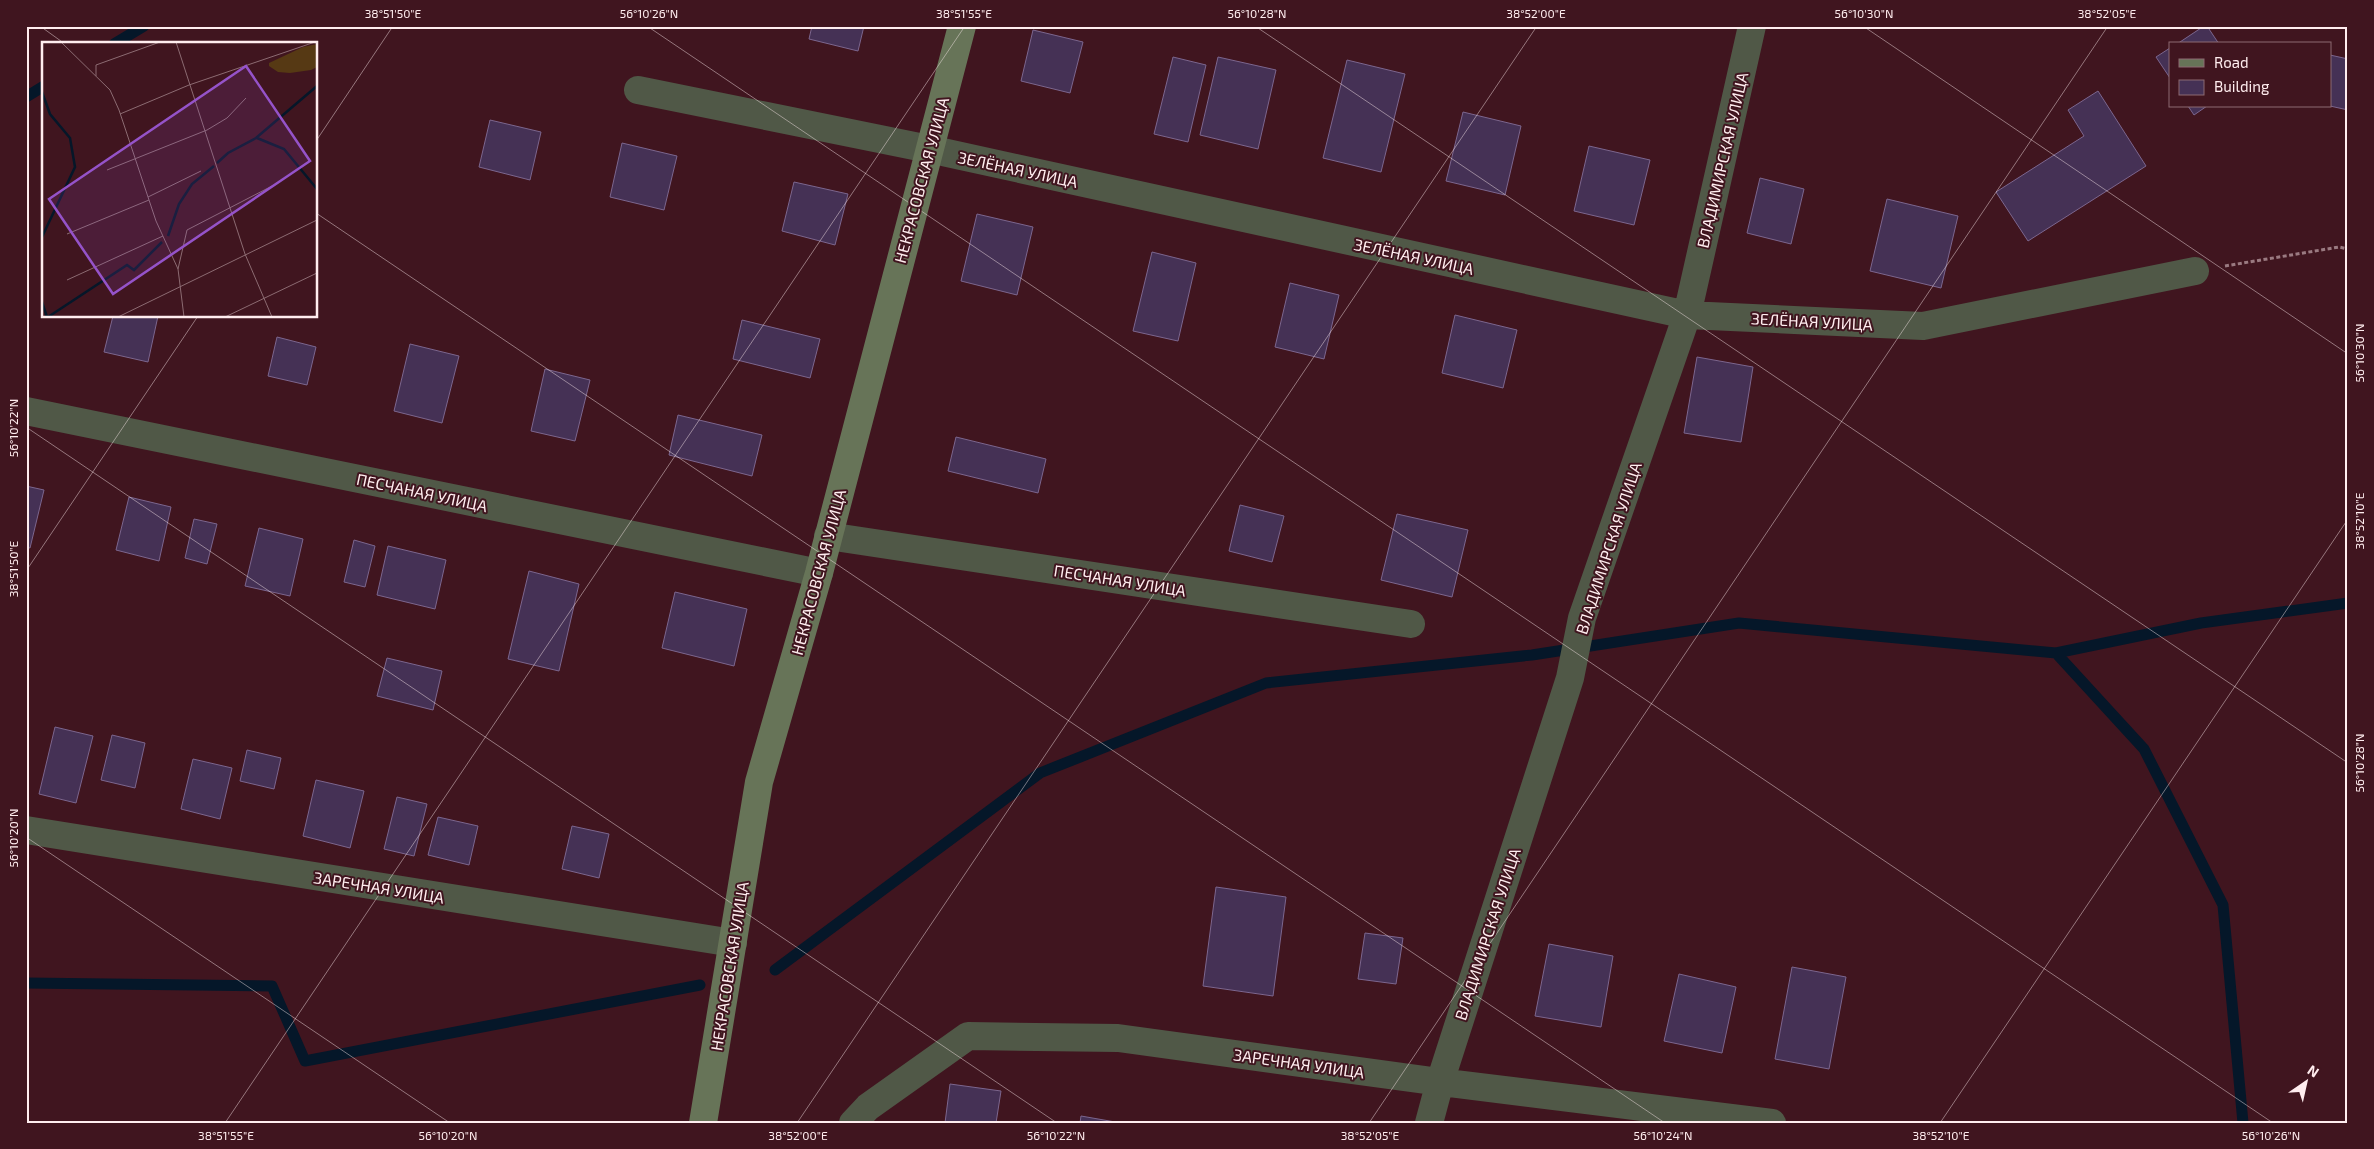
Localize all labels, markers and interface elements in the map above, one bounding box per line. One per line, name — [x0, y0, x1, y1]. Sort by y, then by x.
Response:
text: 38°51'50"E — [365, 6, 422, 20]
text: 56°10'26"N — [620, 6, 678, 20]
text: 38°51'55"E — [936, 6, 992, 20]
text: 56°10'28"N — [1228, 6, 1286, 20]
text: 38°52'00"E — [1506, 6, 1566, 20]
text: 56°10'30"N — [1835, 6, 1893, 20]
text: 38°52'05"E — [2078, 6, 2137, 20]
inset map — [42, 42, 318, 318]
legend — [2169, 42, 2332, 108]
text: Road — [2214, 53, 2249, 71]
street label: ВЛАДИМИРСКАЯ УЛИЦА — [1693, 70, 1751, 250]
text: Building — [2214, 77, 2270, 95]
street label: НЕКРАСОВСКАЯ УЛИЦА — [890, 95, 952, 265]
street label: ЗЕЛЁНАЯ УЛИЦА — [956, 147, 1080, 191]
street label: ЗЕЛЁНАЯ УЛИЦА — [1352, 234, 1476, 278]
street label: ЗЕЛЁНАЯ УЛИЦА — [1751, 308, 1873, 334]
text: 56°10'30"N — [2352, 324, 2366, 382]
text: 56°10'22"N — [6, 399, 20, 457]
street label: ВЛАДИМИРСКАЯ УЛИЦА — [1571, 460, 1645, 636]
street label: ПЕСЧАНАЯ УЛИЦА — [355, 469, 489, 515]
street label: НЕКРАСОВСКАЯ УЛИЦА — [787, 487, 849, 657]
text: 38°52'10"E — [2352, 492, 2366, 549]
text: 38°51'50"E — [6, 540, 20, 597]
street label: ПЕСЧАНАЯ УЛИЦА — [1053, 560, 1187, 600]
text: 56°10'28"N — [2352, 734, 2366, 792]
text: 56°10'20"N — [6, 809, 20, 867]
street label: ВЛАДИМИРСКАЯ УЛИЦА — [1450, 846, 1524, 1022]
street label: ЗАРЕЧНАЯ УЛИЦА — [312, 867, 446, 907]
street label: НЕКРАСОВСКАЯ УЛИЦА — [706, 880, 752, 1052]
street label: ЗАРЕЧНАЯ УЛИЦА — [1232, 1044, 1366, 1082]
north arrow — [2282, 1056, 2332, 1106]
text: N — [2305, 1061, 2322, 1081]
text: 38°51'55"E — [198, 1128, 254, 1142]
text: 56°10'20"N — [419, 1128, 477, 1142]
text: 38°52'00"E — [768, 1128, 828, 1142]
text: 56°10'22"N — [1027, 1128, 1085, 1142]
text: 38°52'05"E — [1341, 1128, 1400, 1142]
text: 56°10'24"N — [1634, 1128, 1692, 1142]
text: 38°52'10"E — [1913, 1128, 1970, 1142]
text: 56°10'26"N — [2242, 1128, 2300, 1142]

